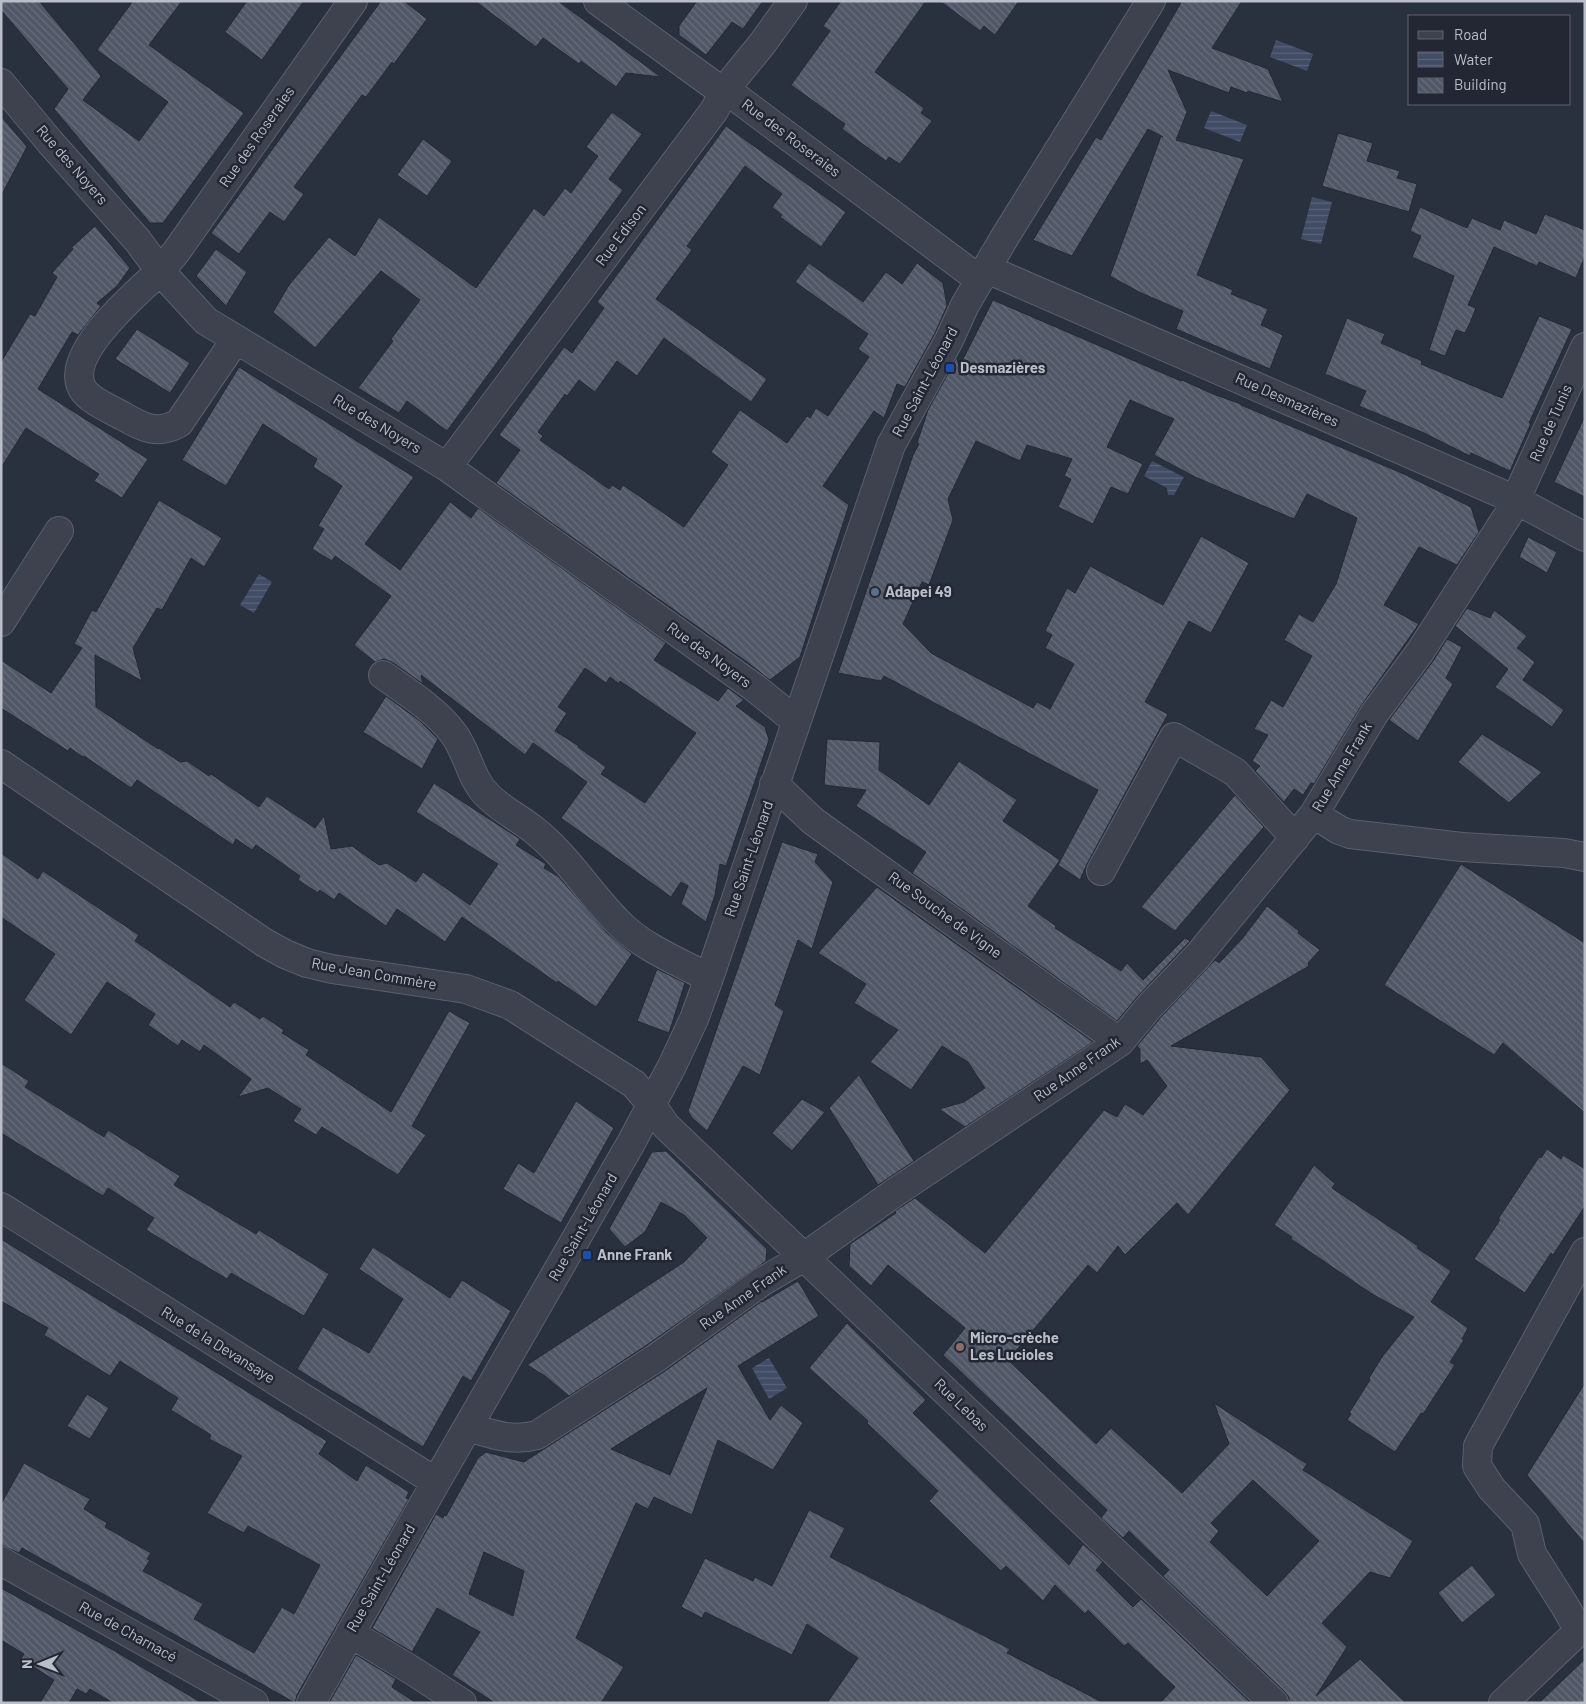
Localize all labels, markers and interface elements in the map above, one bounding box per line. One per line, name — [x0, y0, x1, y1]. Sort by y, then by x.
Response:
legend — [1408, 15, 1571, 105]
text: Road — [1454, 25, 1487, 43]
text: Water — [1454, 50, 1493, 68]
text: Building — [1454, 75, 1507, 93]
street label: Rue des Roseraies — [215, 83, 298, 190]
street label: Rue des Roseraies — [739, 94, 845, 180]
street label: Rue des Noyers — [33, 121, 112, 208]
street label: Rue Edison — [591, 200, 649, 269]
street label: Rue Saint-Léonard — [888, 324, 961, 439]
place label: Desmazières — [960, 358, 1046, 376]
marker: Desmazières — [944, 362, 956, 374]
street label: Rue Desmazières — [1233, 368, 1342, 430]
street label: Rue de Tunis — [1525, 381, 1575, 464]
street label: Rue des Noyers — [330, 390, 425, 457]
place label: Adapei 49 — [885, 582, 952, 600]
marker: Adapei 49 — [869, 586, 881, 598]
street label: Rue des Noyers — [664, 618, 755, 691]
street label: Rue Anne Frank — [1307, 718, 1375, 815]
street label: Rue Saint-Léonard — [720, 798, 776, 919]
street label: Rue Souche de Vigne — [885, 867, 1006, 961]
street label: Rue Jean Commère — [310, 953, 438, 993]
street label: Rue Anne Frank — [1030, 1031, 1124, 1105]
street label: Rue Saint-Léonard — [544, 1169, 620, 1284]
place label: Anne Frank — [597, 1245, 672, 1263]
marker: Anne Frank — [581, 1249, 593, 1261]
street label: Rue Anne Frank — [696, 1259, 790, 1333]
street label: Rue de la Devansaye — [158, 1302, 279, 1386]
place label: Micro-crèche Les Lucioles — [970, 1328, 1059, 1363]
marker: Micro-crèche Les Lucioles — [954, 1341, 966, 1353]
street label: Rue Lebas — [931, 1374, 992, 1434]
street label: Rue Saint-Léonard — [342, 1520, 418, 1635]
street label: Rue de Charnacé — [76, 1597, 181, 1665]
north arrow — [15, 1639, 65, 1689]
text: N — [18, 1659, 35, 1669]

